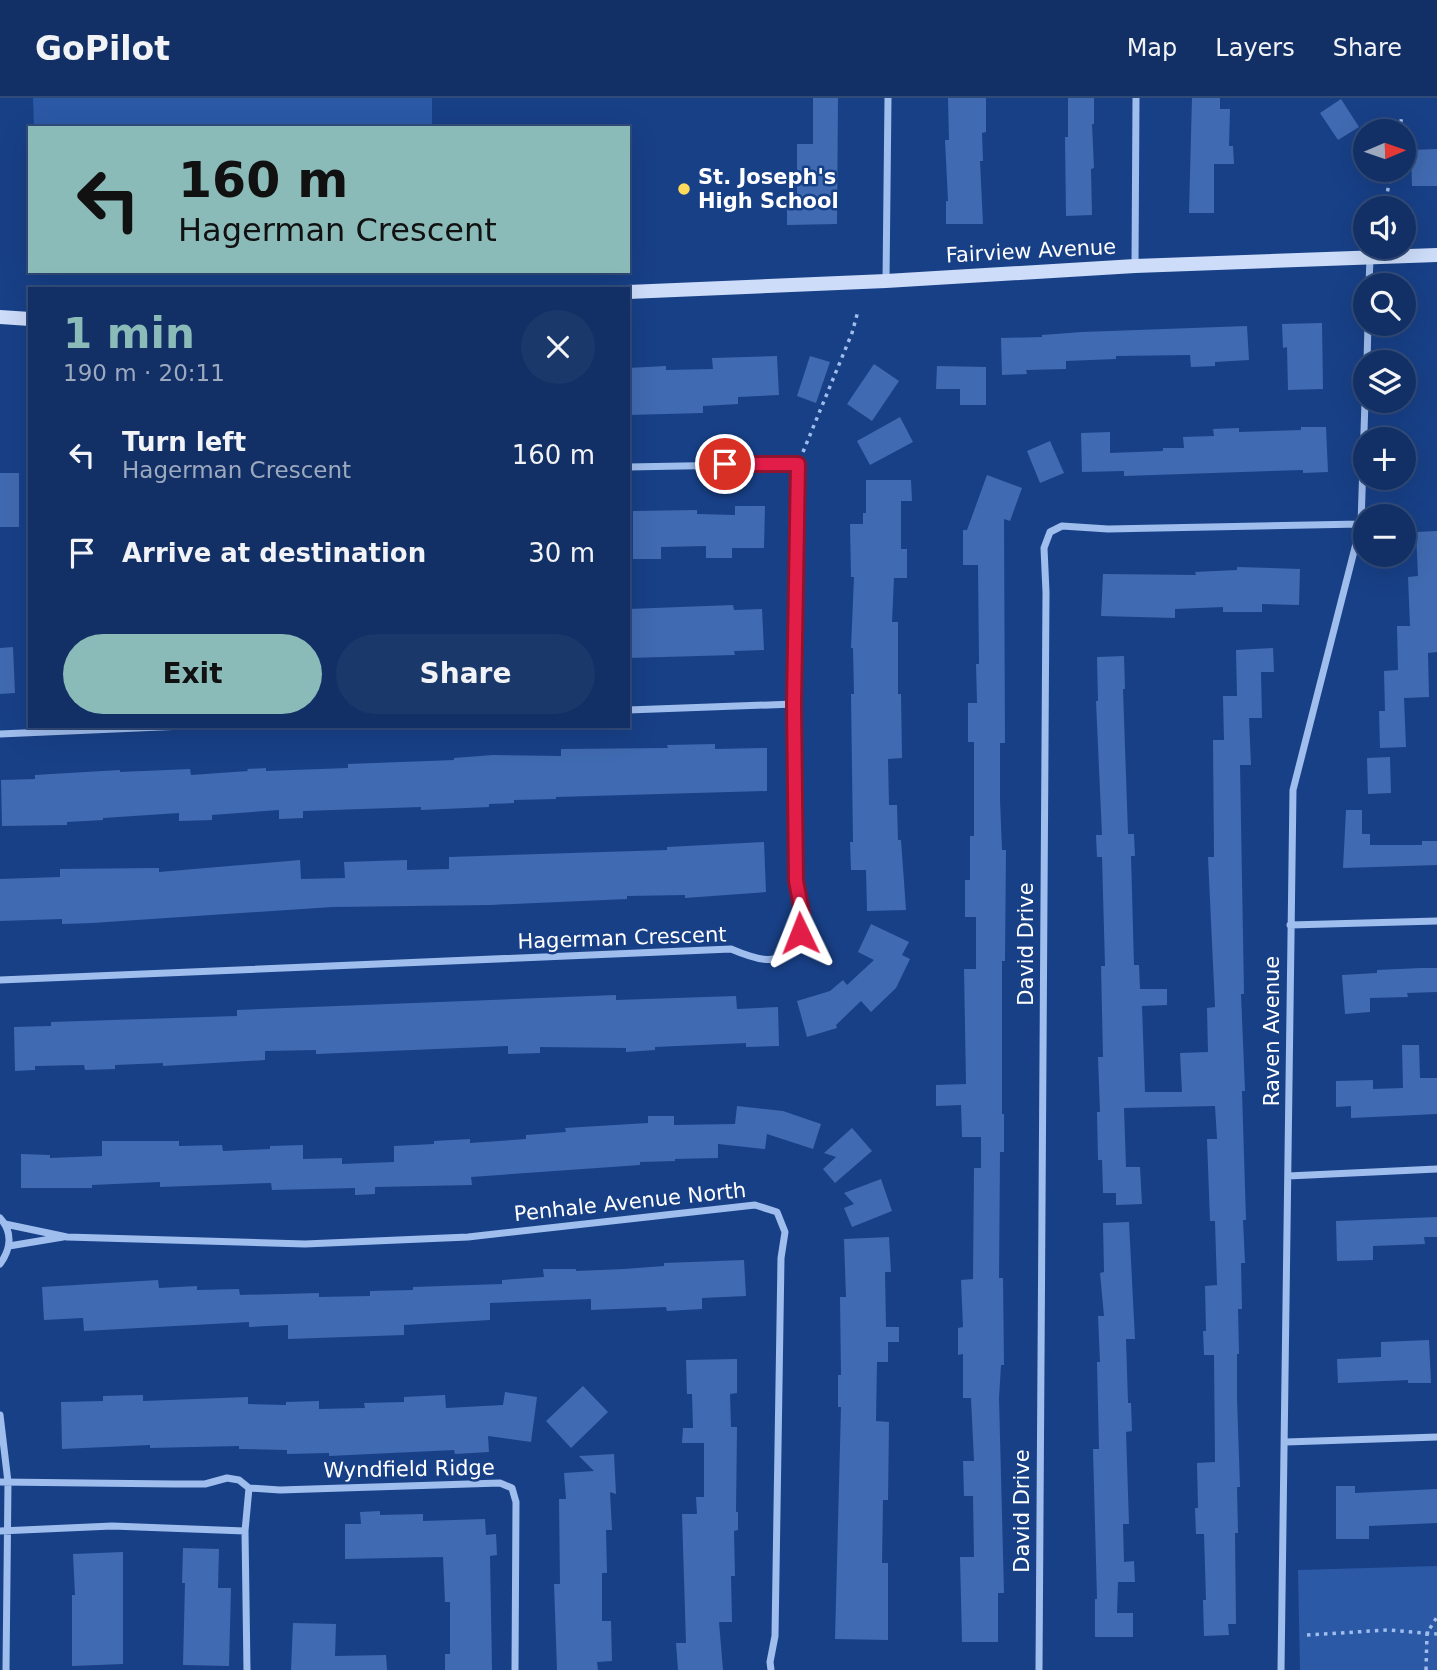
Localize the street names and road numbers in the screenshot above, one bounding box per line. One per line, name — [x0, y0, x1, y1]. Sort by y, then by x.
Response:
street label: Fairview Avenue — [945, 235, 1117, 267]
street label: David Drive — [1014, 882, 1038, 1006]
street label: Hagerman Crescent — [517, 922, 727, 954]
street label: Raven Avenue — [1260, 956, 1284, 1106]
street label: Penhale Avenue North — [513, 1178, 747, 1226]
street label: David Drive — [1010, 1449, 1034, 1573]
street label: Wyndfield Ridge — [323, 1456, 495, 1482]

